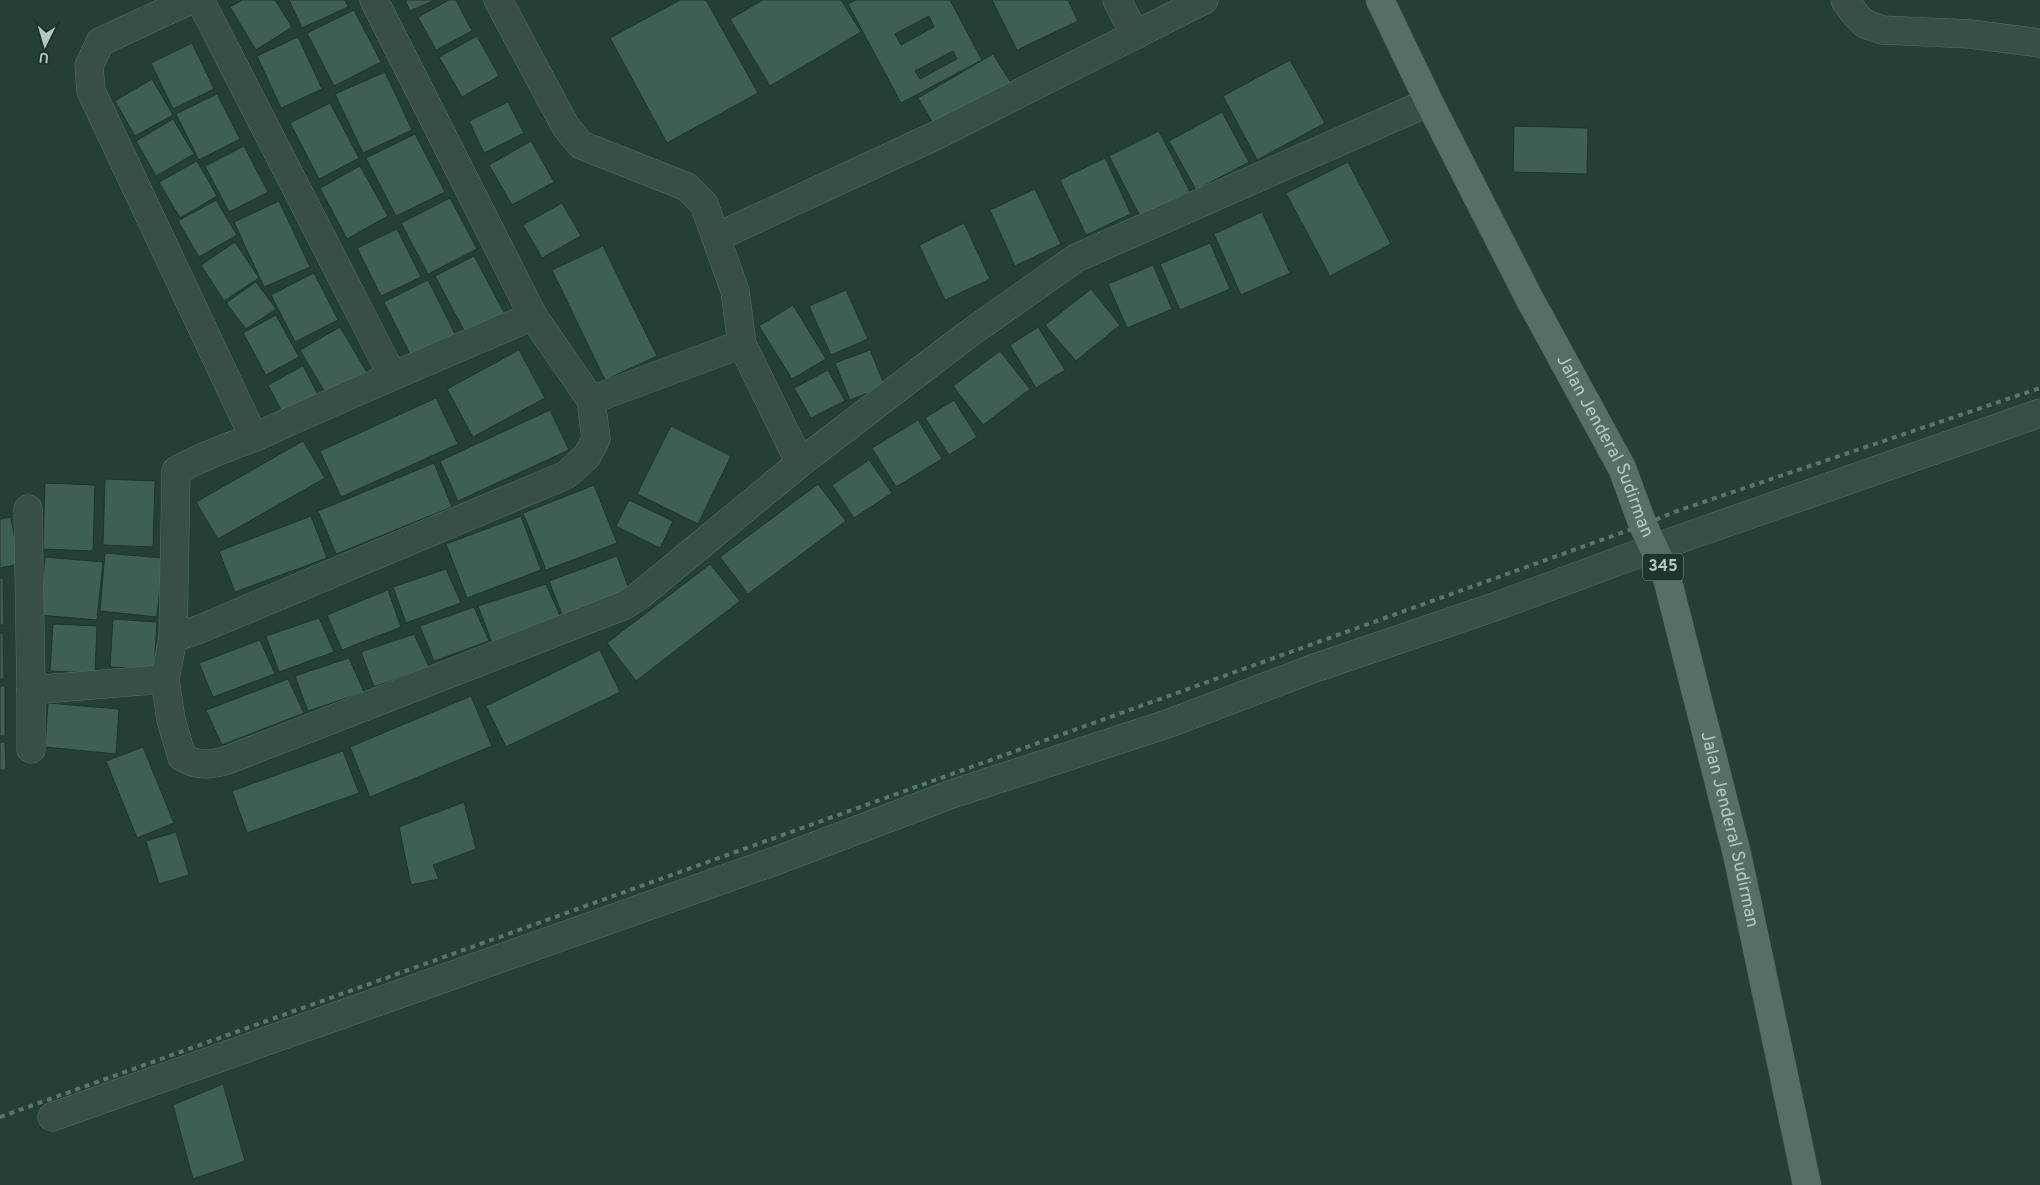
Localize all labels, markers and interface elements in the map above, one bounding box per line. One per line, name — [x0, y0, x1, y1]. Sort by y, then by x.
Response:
north arrow — [20, 20, 70, 70]
text: U — [38, 48, 50, 65]
street label: Jalan Jenderal Sudirman — [1551, 351, 1659, 541]
road number: 345 — [1643, 554, 1683, 580]
street label: Jalan Jenderal Sudirman — [1695, 729, 1764, 930]

